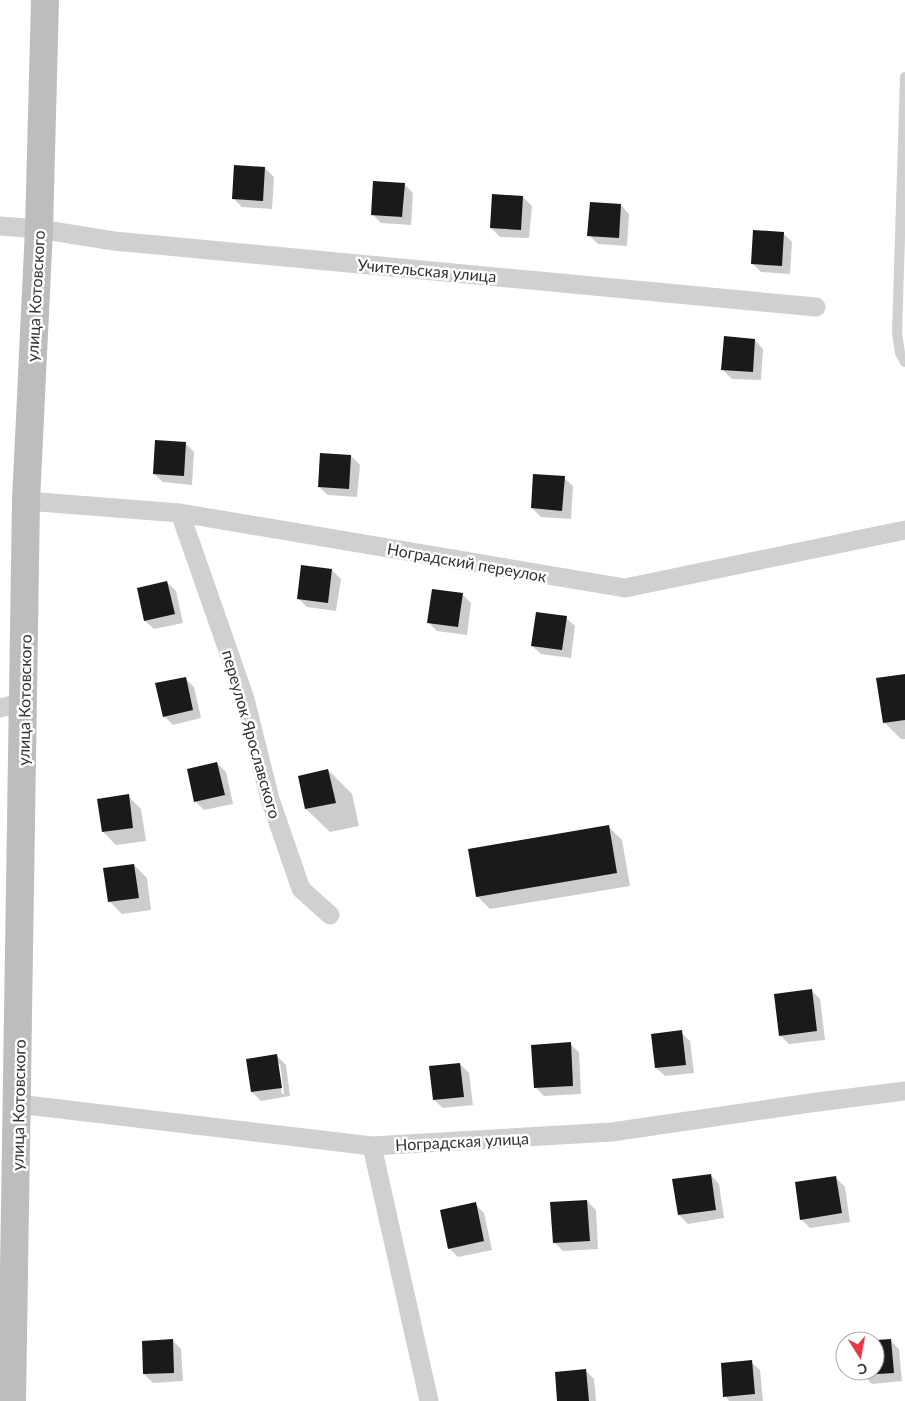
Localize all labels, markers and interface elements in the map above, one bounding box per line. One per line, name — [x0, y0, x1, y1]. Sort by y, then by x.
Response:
street label: улица Котовского — [22, 230, 48, 362]
street label: Учительская улица — [357, 254, 497, 286]
street label: Ноградский переулок — [386, 539, 549, 586]
street label: улица Котовского — [13, 634, 35, 766]
street label: переулок Ярославского — [219, 648, 285, 820]
street label: улица Котовского — [7, 1039, 29, 1171]
street label: Ноградская улица — [395, 1128, 529, 1154]
north arrow — [835, 1331, 885, 1381]
text: С — [856, 1360, 869, 1379]

